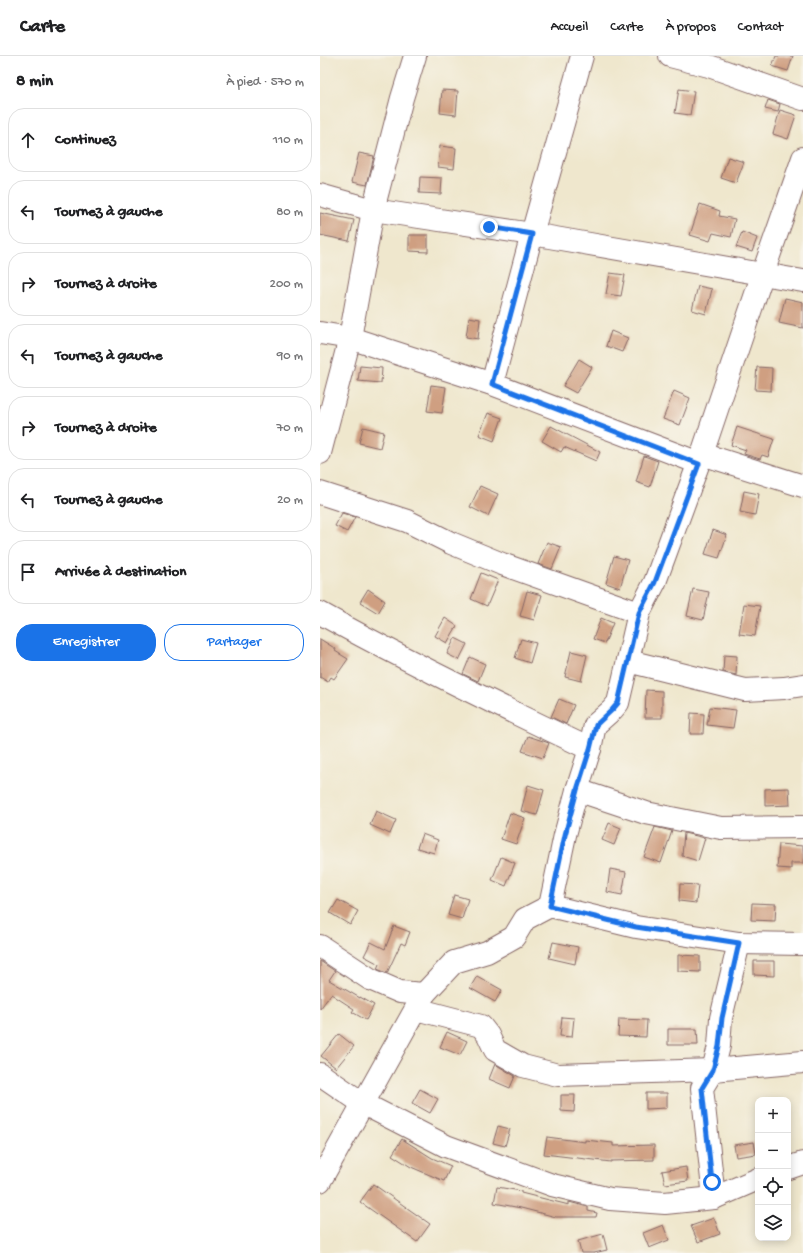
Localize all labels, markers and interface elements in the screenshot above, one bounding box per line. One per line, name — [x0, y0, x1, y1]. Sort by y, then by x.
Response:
text: Carte — [20, 16, 65, 39]
text: Accueil — [551, 19, 588, 36]
text: Carte — [610, 19, 644, 36]
text: À propos — [666, 19, 716, 36]
text: Contact — [738, 19, 783, 36]
text: 8 min — [16, 72, 53, 92]
text: À pied · 570 m — [226, 75, 304, 90]
icon: ahead — [17, 129, 39, 151]
text: Continuez — [55, 131, 116, 149]
text: 110 m — [273, 133, 303, 148]
icon: left — [17, 201, 39, 223]
text: Tournez à gauche — [55, 203, 163, 221]
text: 80 m — [276, 205, 303, 220]
route end — [480, 218, 498, 236]
icon: right — [17, 273, 39, 295]
text: Tournez à droite — [55, 275, 157, 293]
text: 200 m — [270, 277, 303, 292]
icon: left — [17, 345, 39, 367]
text: Tournez à gauche — [55, 347, 163, 365]
text: 90 m — [277, 349, 303, 364]
icon: right — [17, 417, 39, 439]
text: Tournez à droite — [55, 419, 157, 437]
text: 70 m — [277, 421, 303, 436]
icon: left — [17, 489, 39, 511]
text: Tournez à gauche — [55, 491, 163, 509]
text: 20 m — [277, 493, 303, 508]
icon: arrive — [17, 561, 39, 583]
text: Arrivée à destination — [55, 563, 186, 581]
button: Enregistrer — [16, 624, 156, 661]
button: Partager — [164, 624, 304, 661]
map controls — [755, 1097, 791, 1241]
button: + — [755, 1097, 791, 1133]
button: − — [755, 1133, 791, 1169]
button: locate — [755, 1169, 791, 1205]
route start — [703, 1173, 721, 1191]
button: layers — [755, 1205, 791, 1241]

